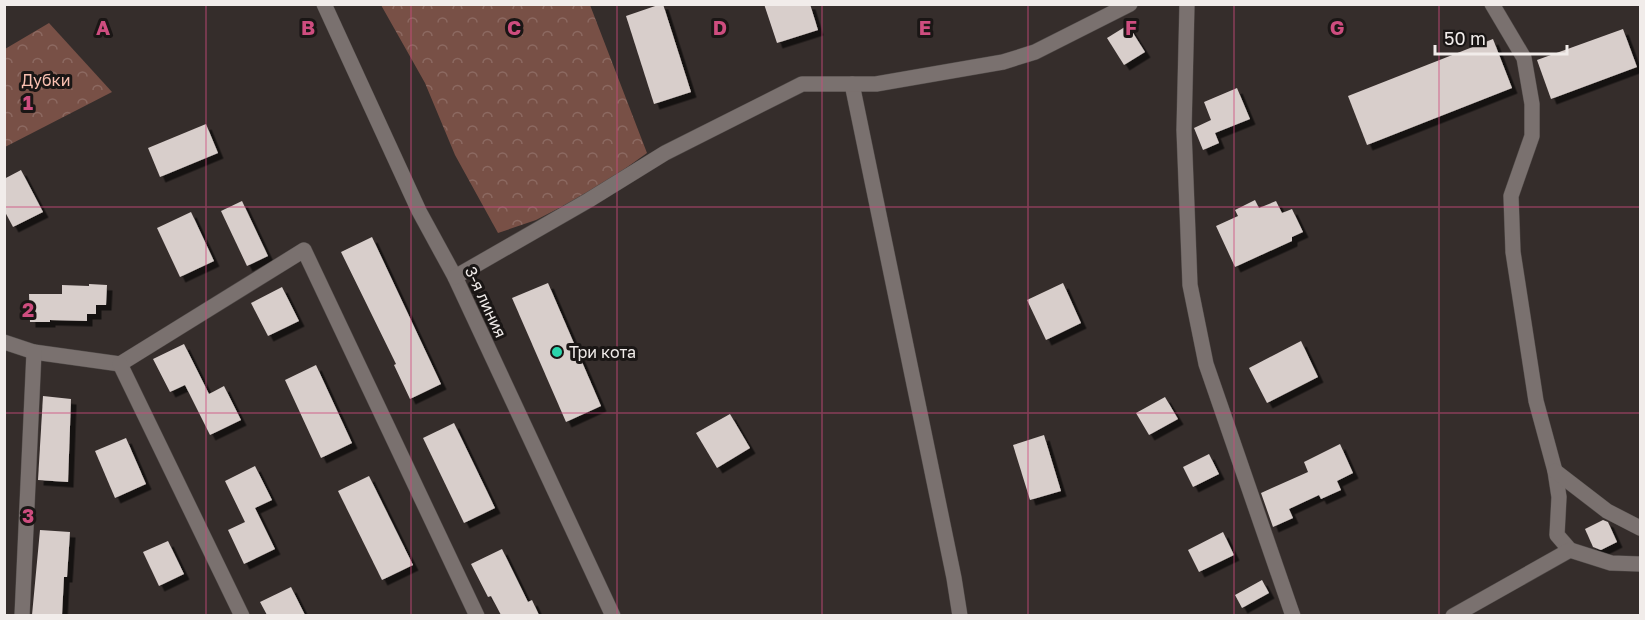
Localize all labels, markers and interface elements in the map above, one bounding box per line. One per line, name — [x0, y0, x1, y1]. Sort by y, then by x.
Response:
text: A — [96, 15, 110, 39]
text: B — [301, 15, 315, 39]
text: C — [507, 15, 521, 39]
text: D — [713, 15, 727, 39]
text: E — [919, 15, 931, 39]
text: F — [1125, 15, 1137, 39]
text: G — [1330, 15, 1344, 39]
scale bar — [1435, 18, 1567, 56]
text: 50 m — [1444, 27, 1486, 49]
park label: Дубки — [22, 70, 70, 90]
text: 1 — [23, 90, 33, 114]
street label: 3-я линия — [461, 263, 511, 341]
text: 2 — [22, 297, 34, 321]
place label: Три кота — [569, 342, 636, 362]
marker: Три кота — [550, 345, 564, 359]
text: 3 — [22, 503, 34, 527]

